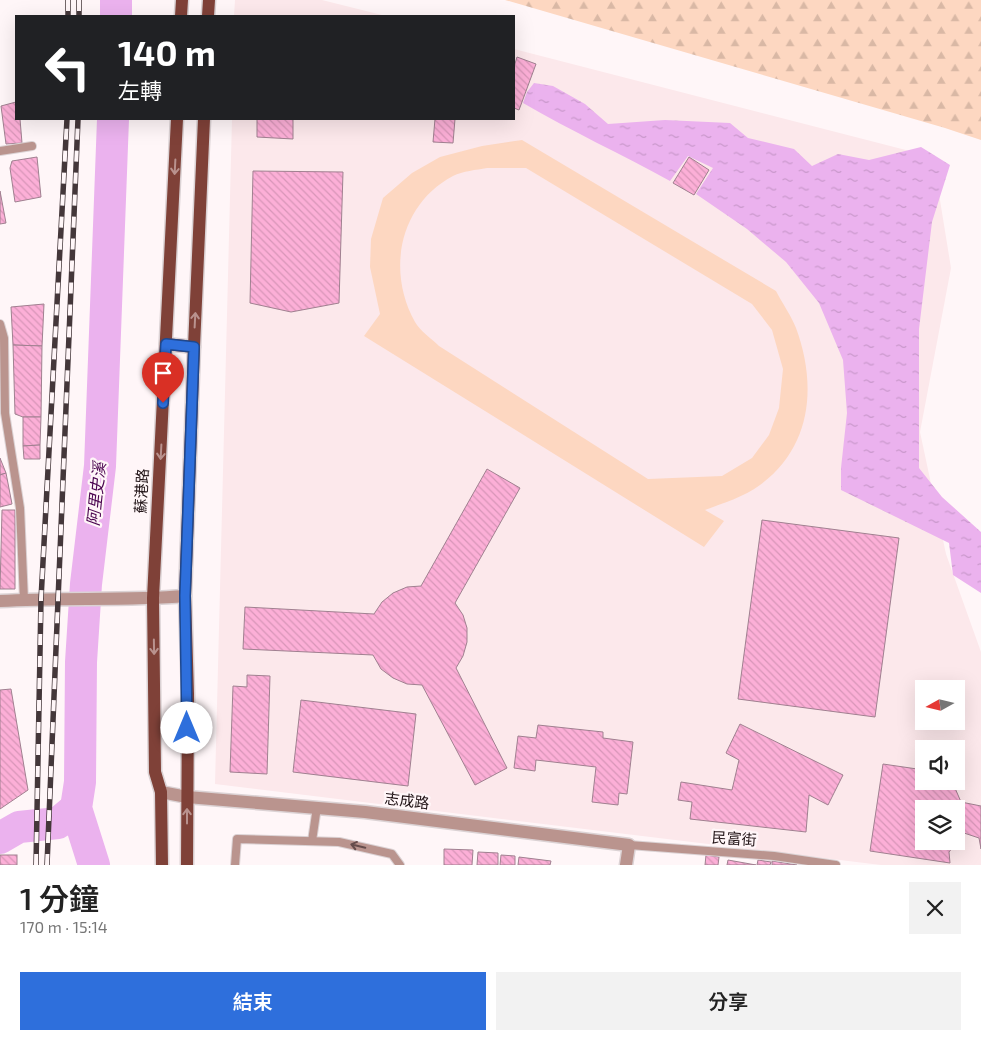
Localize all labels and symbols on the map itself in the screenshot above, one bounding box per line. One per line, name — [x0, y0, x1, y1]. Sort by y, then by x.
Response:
one-way arrow — [170, 159, 179, 175]
one-way arrow — [191, 312, 200, 328]
pin — [142, 352, 184, 403]
one-way arrow — [156, 444, 165, 460]
water label: 阿里史溪 — [83, 459, 109, 527]
street label: 蘇港路 — [131, 468, 151, 514]
one-way arrow — [149, 638, 159, 655]
north arrow — [915, 680, 965, 730]
position arrow — [160, 701, 212, 753]
street label: 志成路 — [384, 788, 431, 812]
one-way arrow — [182, 809, 192, 825]
street label: 民富街 — [711, 827, 757, 849]
one-way arrow — [350, 841, 366, 850]

